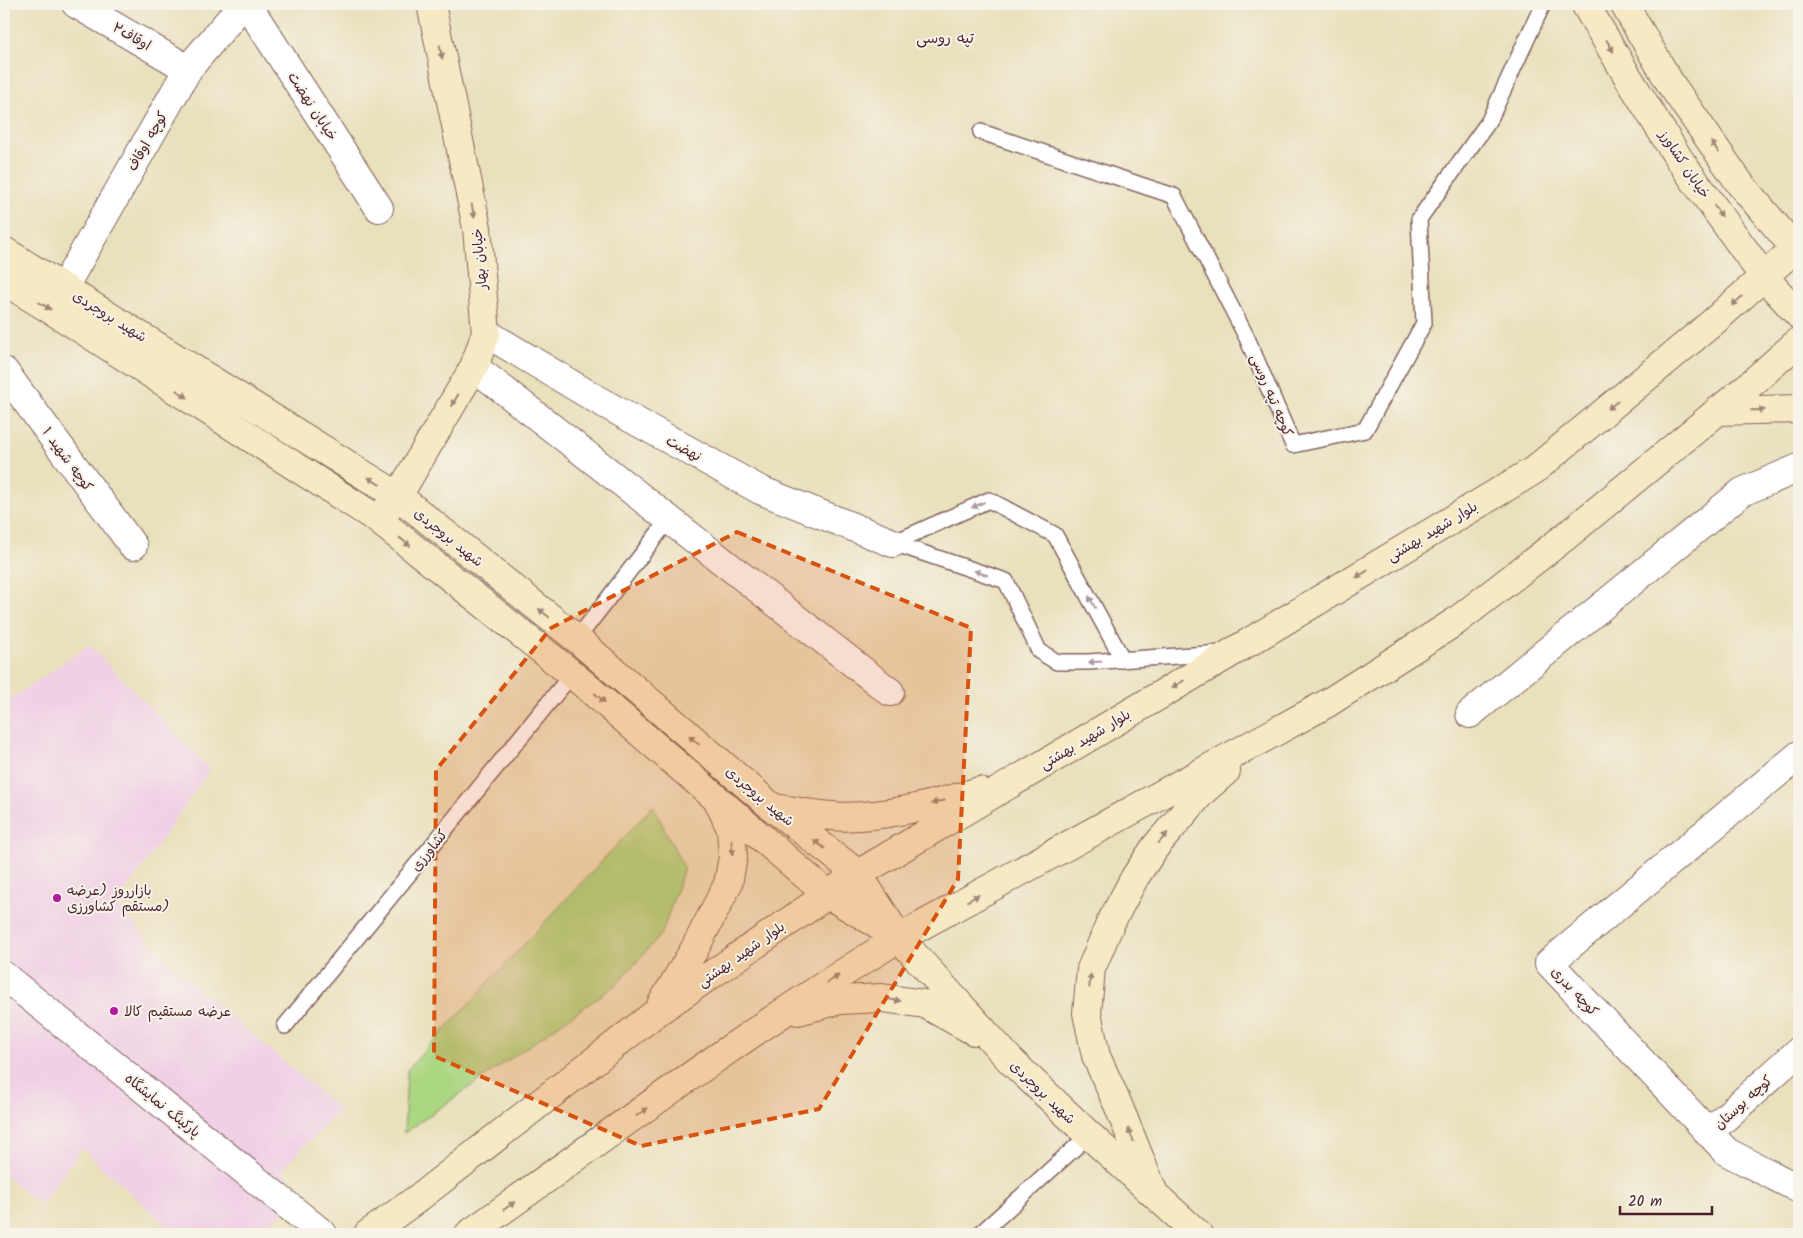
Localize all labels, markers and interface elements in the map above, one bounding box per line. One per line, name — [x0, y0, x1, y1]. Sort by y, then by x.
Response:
street label: اوقاف۲ — [108, 17, 155, 57]
district label: تپه روسی — [916, 27, 974, 51]
one-way arrow — [1606, 38, 1614, 53]
one-way arrow — [437, 44, 445, 59]
street label: خیابان نهضت — [282, 68, 343, 145]
street label: کوچه اوقاف — [122, 107, 174, 176]
street label: خیابان کشاورز — [1652, 125, 1715, 203]
one-way arrow — [1710, 140, 1720, 153]
one-way arrow — [470, 203, 478, 219]
one-way arrow — [1712, 204, 1723, 217]
street label: خیابان بهار — [466, 227, 494, 292]
street label: شهید بروجردی — [68, 285, 151, 348]
one-way arrow — [1732, 295, 1744, 307]
one-way arrow — [39, 302, 52, 311]
street label: کوچه تپه روسی — [1244, 351, 1298, 440]
one-way arrow — [176, 389, 189, 399]
one-way arrow — [450, 394, 459, 407]
one-way arrow — [1606, 400, 1619, 411]
one-way arrow — [1751, 406, 1767, 414]
street label: کوچه شهید ۱ — [36, 423, 98, 496]
street label: نهضت — [662, 430, 705, 468]
one-way arrow — [367, 476, 380, 486]
street label: بلوار شهید بهشتی — [1383, 496, 1482, 568]
one-way arrow — [971, 502, 985, 510]
street label: شهید بروجردی — [409, 503, 488, 573]
one-way arrow — [398, 536, 411, 547]
one-way arrow — [973, 569, 988, 577]
one-way arrow — [1356, 569, 1369, 578]
one-way arrow — [1087, 595, 1096, 608]
one-way arrow — [537, 607, 550, 618]
one-way arrow — [1087, 658, 1103, 666]
one-way arrow — [1171, 680, 1184, 689]
one-way arrow — [593, 693, 606, 704]
street label: بلوار شهید بهشتی — [1036, 704, 1135, 776]
one-way arrow — [688, 735, 701, 746]
street label: شهید بروجردی — [720, 761, 799, 832]
one-way arrow — [930, 798, 945, 806]
street label: کشاورزی — [406, 825, 454, 877]
one-way arrow — [1157, 832, 1169, 844]
one-way arrow — [812, 839, 826, 849]
one-way arrow — [729, 840, 737, 856]
place label: بازارروز (عرضه مستقم کشاورزی) — [67, 880, 169, 918]
marker: بازارروز (عرضه مستقم کشاورزی) — [51, 892, 63, 904]
one-way arrow — [966, 894, 980, 902]
street label: بلوار شهید بهشتی — [693, 916, 790, 993]
street label: کوچه بدری — [1545, 962, 1603, 1022]
one-way arrow — [1086, 973, 1094, 989]
one-way arrow — [826, 975, 839, 984]
one-way arrow — [886, 996, 902, 1004]
place label: عرضه مستقیم کالا — [124, 1001, 231, 1023]
marker: عرضه مستقیم کالا — [108, 1005, 120, 1017]
street label: شهید بروجردی — [1004, 1056, 1080, 1130]
street label: پارکینگ نمایشگاه — [120, 1068, 205, 1143]
street label: کوچه بوستان — [1709, 1070, 1778, 1135]
one-way arrow — [635, 1107, 648, 1117]
one-way arrow — [1126, 1128, 1134, 1142]
scale bar — [1620, 1183, 1713, 1215]
text: 20 m — [1628, 1190, 1662, 1214]
one-way arrow — [502, 1201, 516, 1211]

